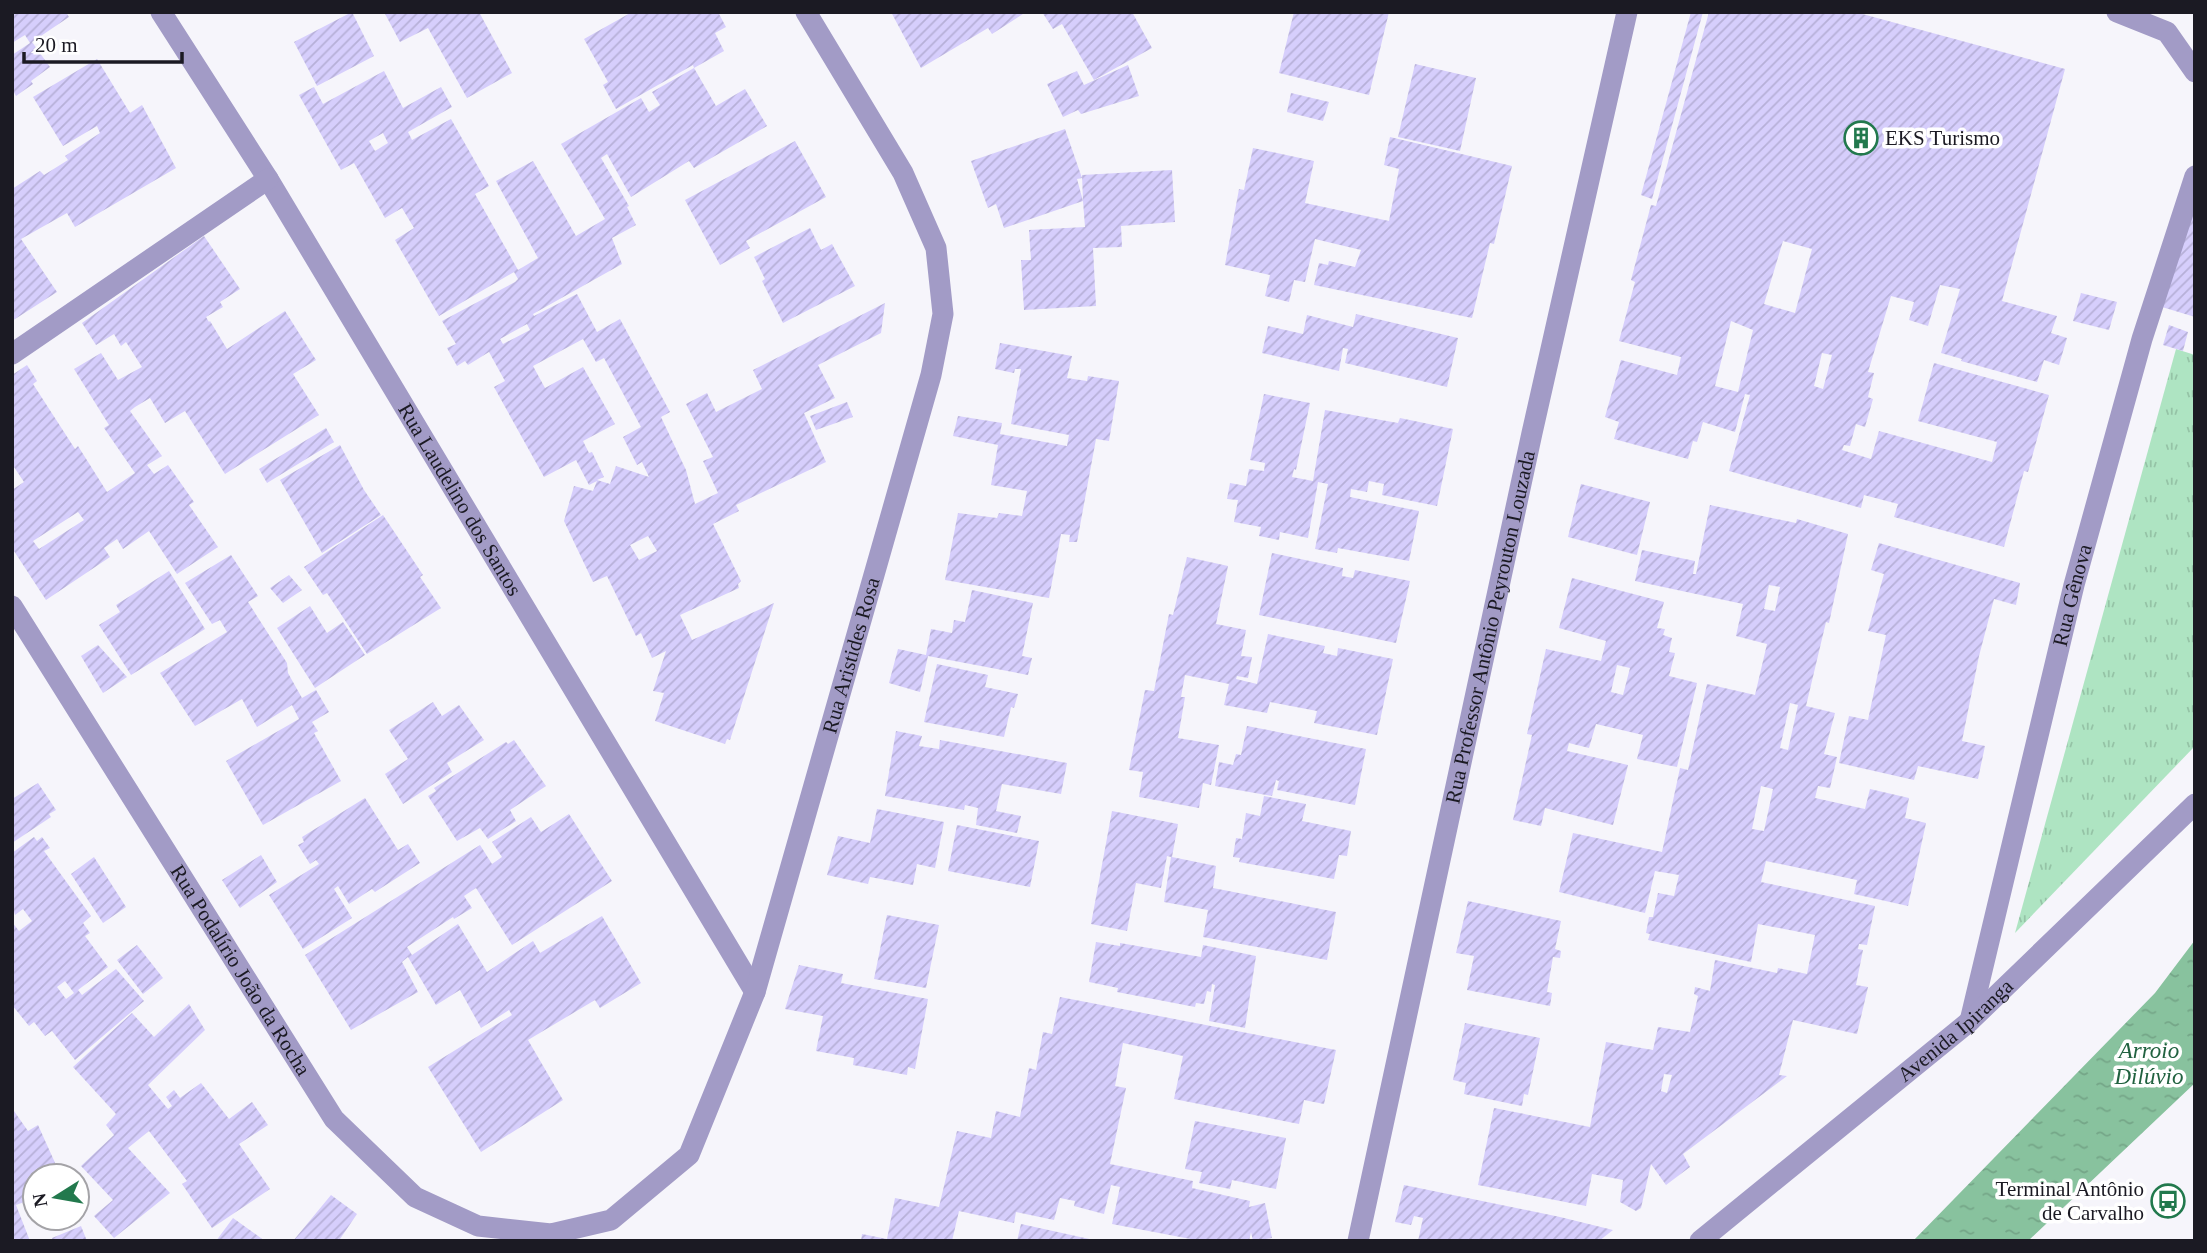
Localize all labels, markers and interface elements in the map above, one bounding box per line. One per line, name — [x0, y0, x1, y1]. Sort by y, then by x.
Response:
scale bar — [24, 21, 182, 65]
text: 20 m — [35, 33, 78, 57]
building icon: EKS Turismo — [1842, 119, 1880, 157]
place label: EKS Turismo — [1885, 126, 2000, 150]
street label: Rua Laudelino dos Santos — [393, 399, 527, 600]
street label: Rua Professor Antônio Peyrouton Louzada — [1441, 448, 1540, 806]
street label: Rua Gênova — [2048, 541, 2097, 649]
street label: Rua Aristides Rosa — [817, 574, 885, 736]
street label: Rua Podalírio João da Rocha — [166, 861, 316, 1080]
street label: Avenida Ipiranga — [1893, 974, 2019, 1087]
water label: Arroio Dilúvio — [2114, 1038, 2184, 1089]
north arrow — [21, 1162, 91, 1232]
place label: Terminal Antônio de Carvalho — [1996, 1177, 2144, 1225]
bus stop icon: Terminal Antônio de Carvalho — [2149, 1182, 2187, 1220]
text: N — [28, 1191, 51, 1209]

